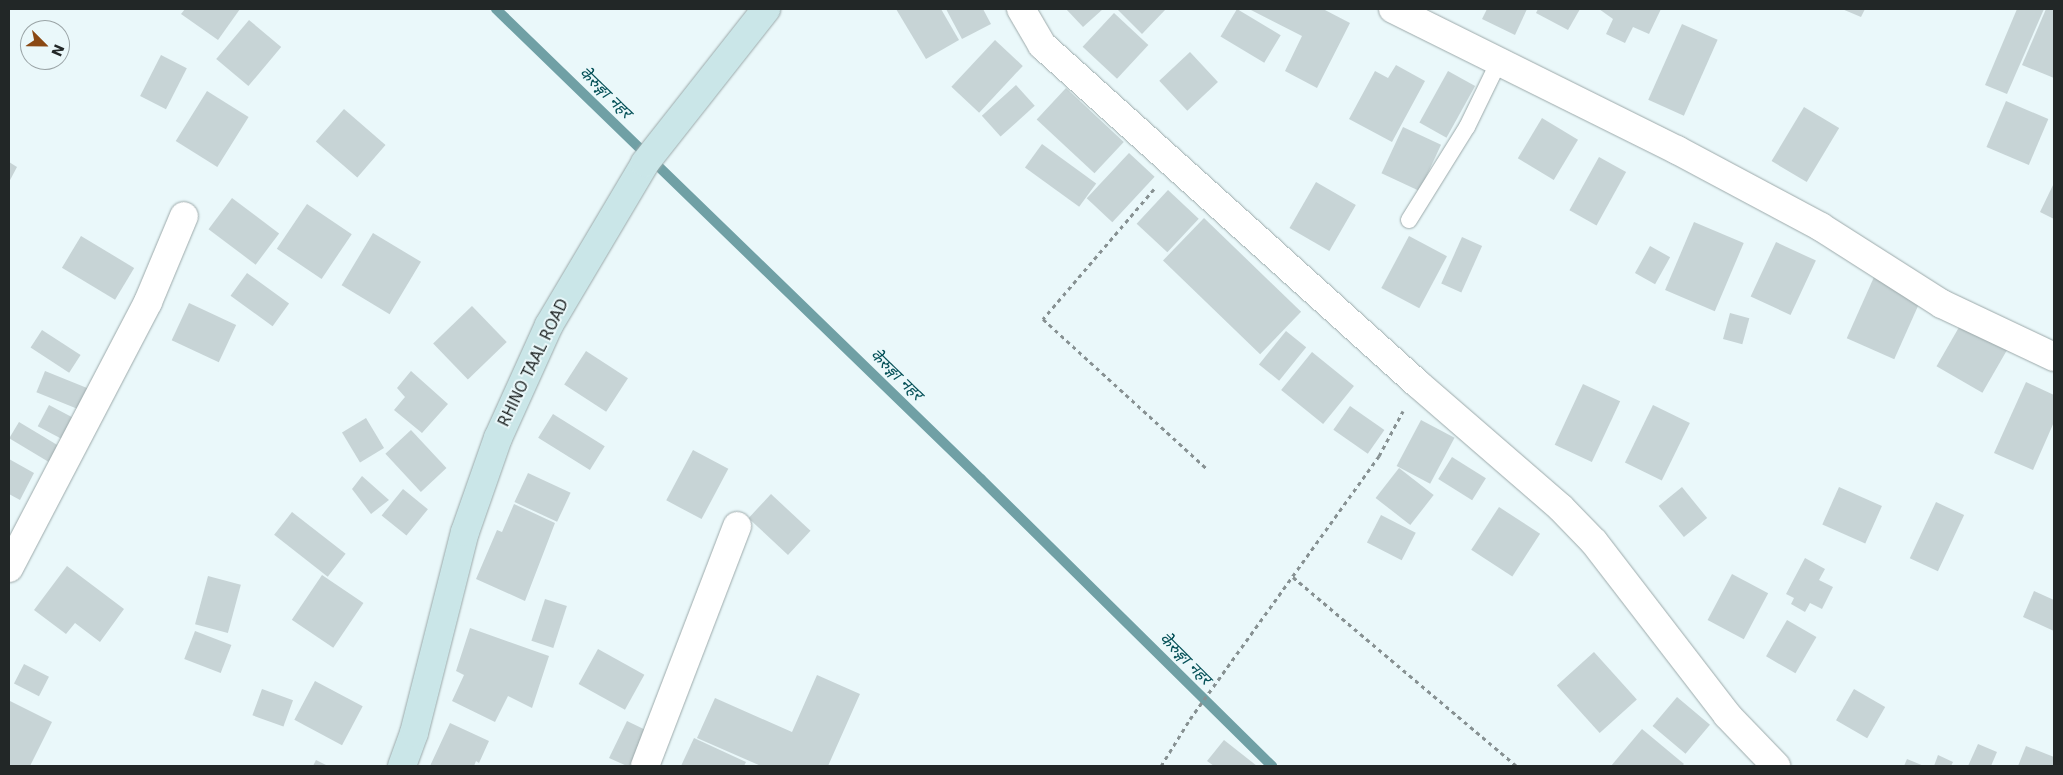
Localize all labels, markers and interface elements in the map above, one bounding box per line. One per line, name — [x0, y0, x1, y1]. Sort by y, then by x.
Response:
north arrow — [20, 20, 70, 70]
text: N — [48, 42, 68, 59]
water label: केेरुङ्गा नहर — [575, 63, 635, 123]
street label: RHINO TAAL ROAD — [495, 296, 573, 430]
water label: केेरुङ्गा नहर — [866, 345, 926, 405]
water label: केेरुङ्गा नहर — [1155, 629, 1215, 689]

